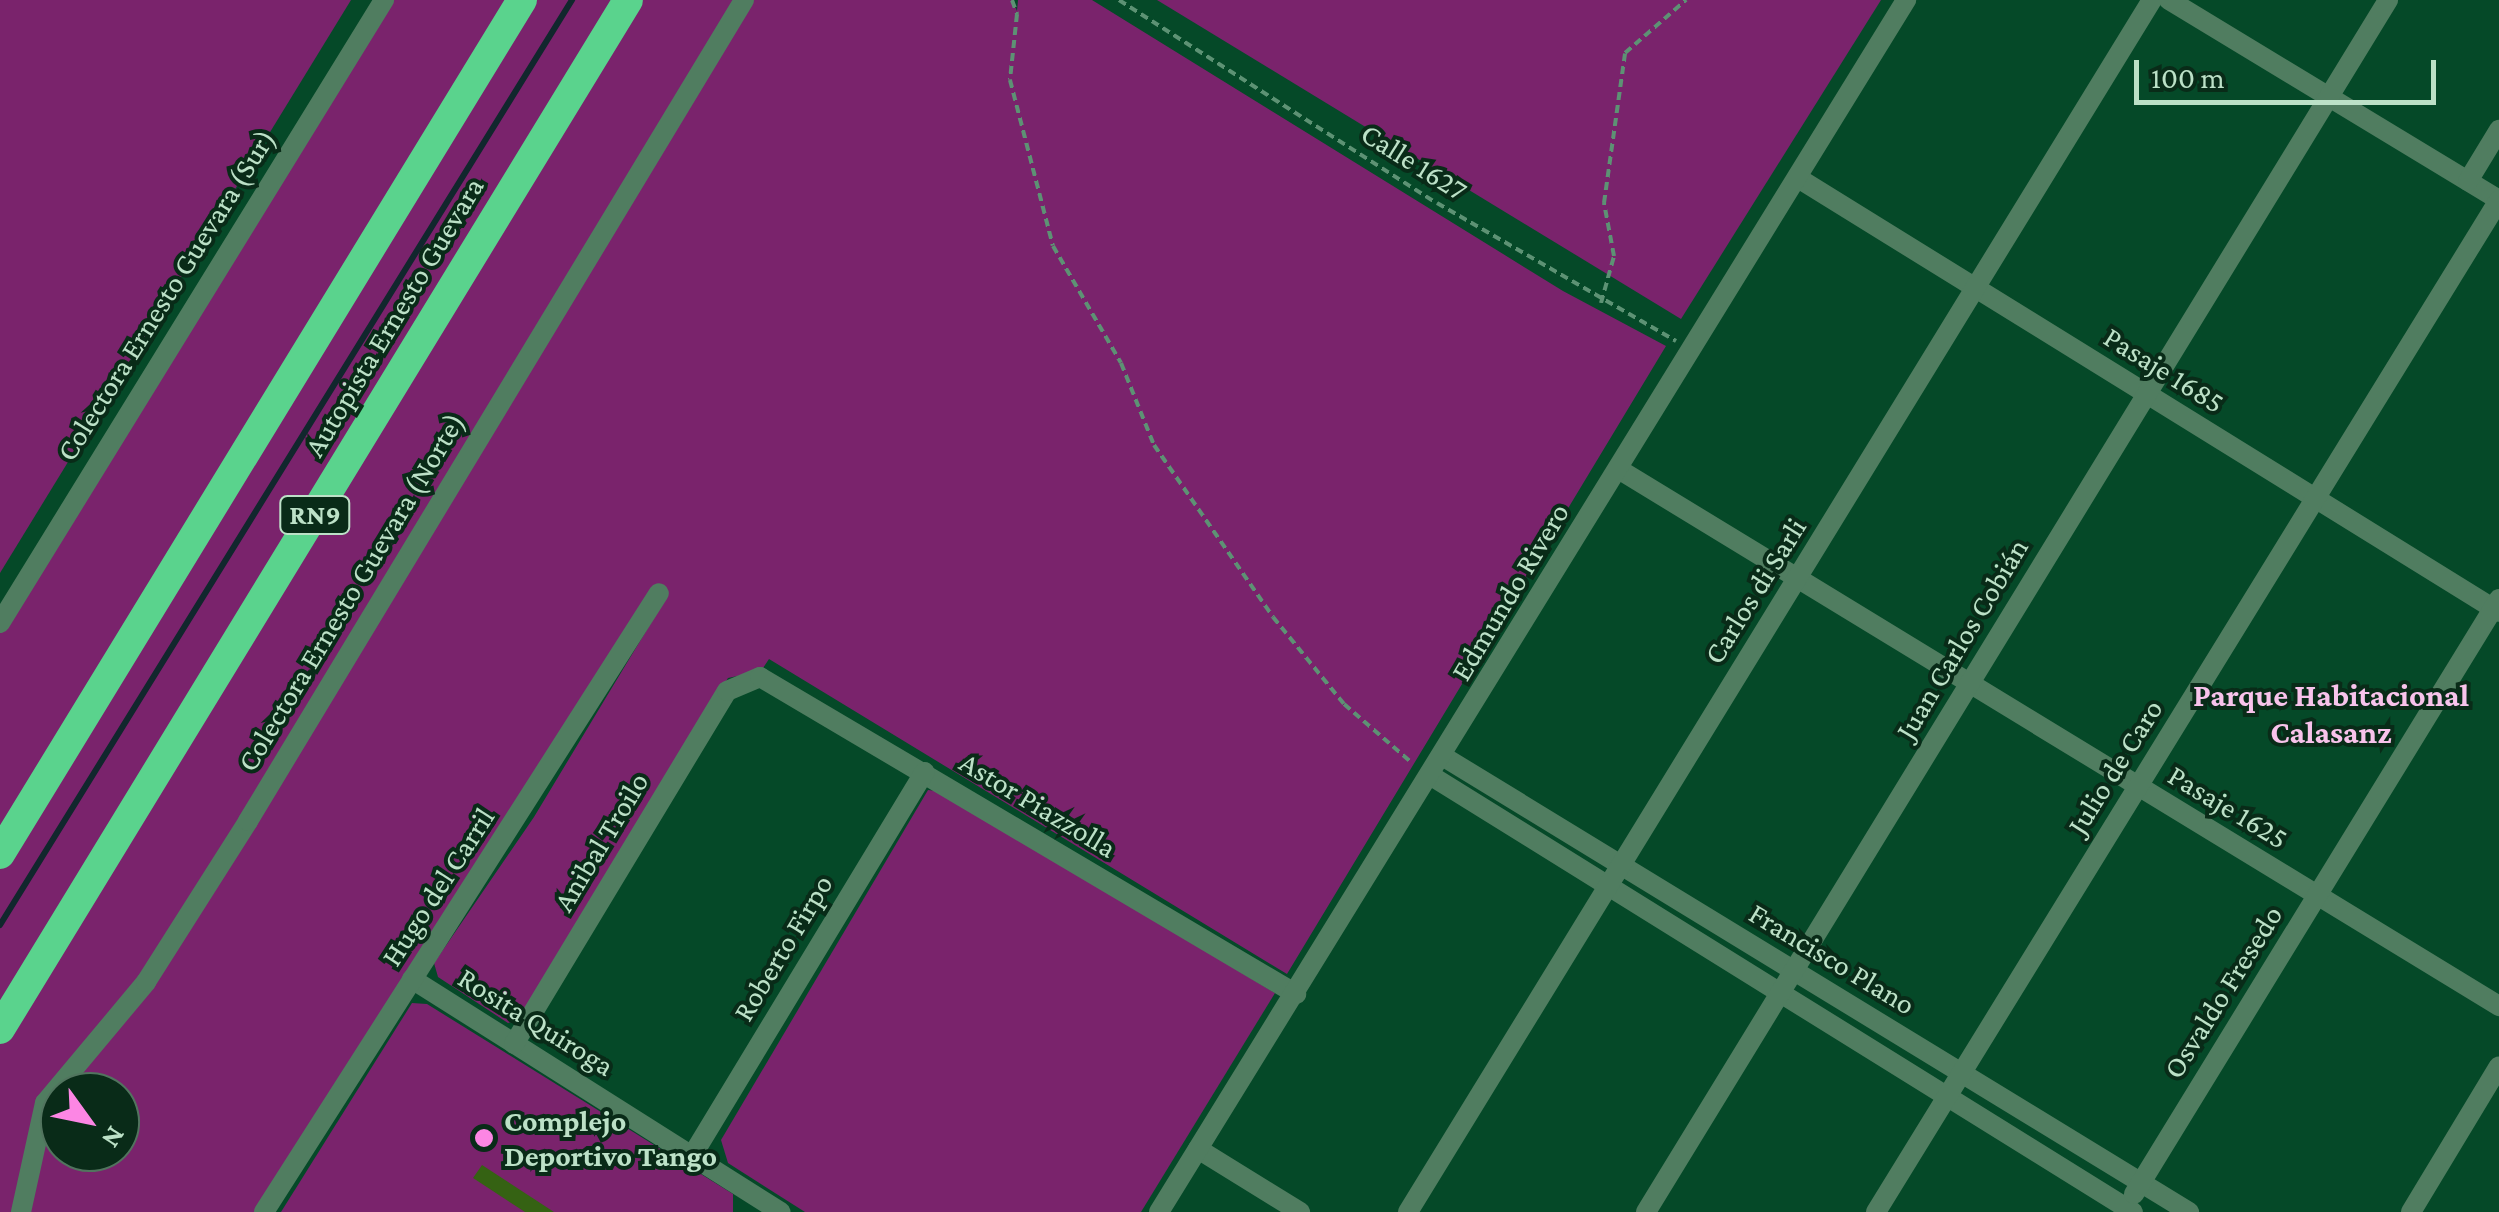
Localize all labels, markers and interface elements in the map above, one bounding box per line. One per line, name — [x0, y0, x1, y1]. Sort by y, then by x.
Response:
scale bar — [2139, 40, 2442, 102]
text: 100 m — [2151, 61, 2225, 94]
street label: Calle 1627 — [1354, 115, 1474, 209]
street label: Colectora Ernesto Guevara (Sur) — [49, 122, 283, 468]
street label: Autopista Ernesto Guevara — [296, 171, 492, 463]
street label: Pasaje 1685 — [2097, 319, 2231, 421]
street label: Colectora Ernesto Guevara (Norte) — [229, 406, 473, 778]
road number: RN9 — [278, 492, 352, 538]
street label: Edmundo Rivero — [1443, 497, 1577, 687]
street label: Carlos di Sarli — [1696, 511, 1814, 671]
street label: Juan Carlos Cobián — [1888, 532, 2036, 746]
district label: Parque Habitacional Calasanz — [2193, 677, 2469, 752]
street label: Julio de Caro — [2059, 693, 2171, 841]
street label: Astor Piazzolla — [953, 744, 1123, 866]
street label: Pasaje 1625 — [2162, 757, 2294, 857]
street label: Anibal Troilo — [545, 766, 657, 918]
street label: Hugo del Carril — [373, 801, 503, 973]
street label: Roberto Firpo — [725, 868, 841, 1028]
street label: Francisco Plano — [1742, 895, 1922, 1023]
street label: Osvaldo Fresedo — [2156, 899, 2290, 1085]
street label: Rosita Quiroga — [451, 960, 621, 1084]
north arrow — [40, 1072, 140, 1172]
place label: Complejo Deportivo Tango — [504, 1103, 717, 1174]
text: N — [96, 1121, 132, 1154]
marker: Complejo Deportivo Tango — [473, 1127, 495, 1149]

